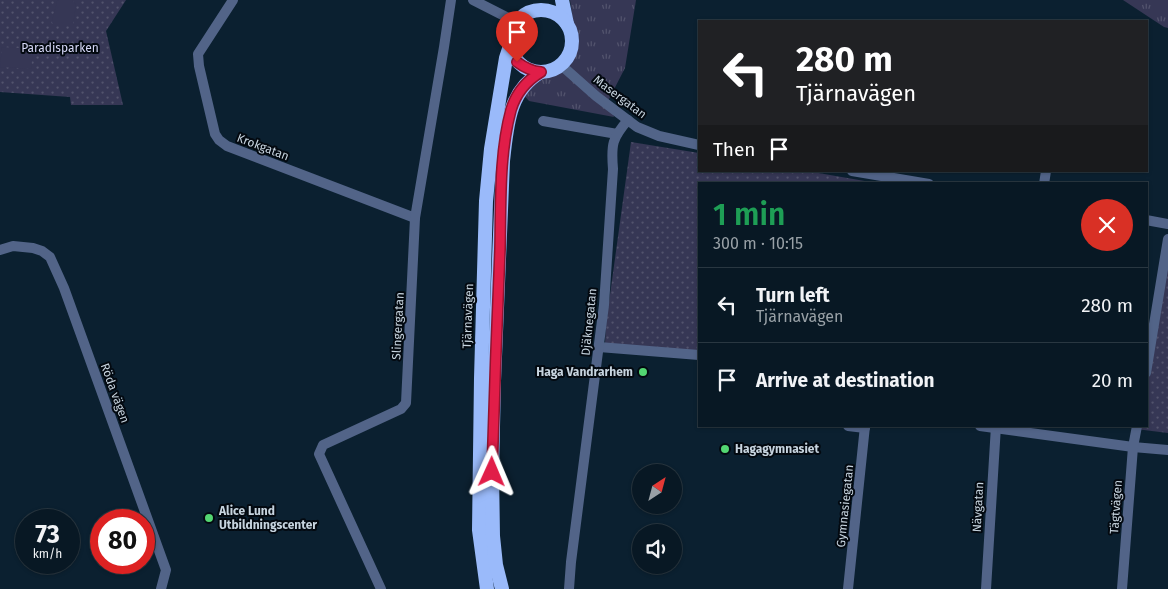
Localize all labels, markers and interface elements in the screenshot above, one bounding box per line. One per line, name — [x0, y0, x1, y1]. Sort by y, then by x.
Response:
pin — [496, 11, 538, 62]
icon: arrive — [503, 18, 531, 46]
text: 280 m — [796, 38, 893, 80]
icon: left — [713, 40, 778, 105]
park label: Paradisparken — [21, 41, 99, 55]
street label: Masergatan — [591, 73, 649, 121]
text: Tjärnavägen — [796, 80, 916, 107]
street label: Krokgatan — [235, 131, 291, 163]
icon: arrive — [765, 135, 793, 163]
text: Then — [713, 138, 755, 161]
text: 1 min — [713, 197, 785, 233]
button: close — [1081, 199, 1133, 251]
text: 300 m · 10:15 — [713, 234, 803, 253]
street label: Tjärnavägen — [460, 283, 476, 349]
text: Turn left — [756, 284, 830, 307]
street label: Djäknegatan — [579, 288, 599, 356]
icon: left — [713, 291, 741, 319]
street label: Slingergatan — [389, 292, 407, 360]
text: 280 m — [1081, 294, 1133, 317]
text: Tjärnavägen — [756, 307, 843, 326]
street label: Röda vägen — [98, 361, 132, 425]
place label: Haga Vandrarhem — [536, 365, 633, 379]
marker: Haga Vandrarhem — [637, 366, 649, 378]
icon: arrive — [713, 366, 741, 394]
text: Arrive at destination — [756, 369, 935, 392]
text: 20 m — [1092, 369, 1133, 392]
place label: Hagagymnasiet — [735, 442, 819, 456]
marker: Hagagymnasiet — [719, 443, 731, 455]
position arrow — [465, 445, 517, 497]
north arrow — [632, 464, 682, 514]
map controls — [632, 464, 682, 574]
street label: Gymnasiegatan — [834, 464, 856, 548]
street label: Tägtvägen — [1107, 479, 1125, 535]
street label: Nävgatan — [970, 481, 986, 533]
place label: Alice Lund Utbildningscenter — [218, 504, 317, 532]
speed limit sign: 80 — [90, 509, 155, 574]
marker: Alice Lund Utbildningscenter — [203, 512, 215, 524]
text: 73 — [35, 520, 60, 550]
button: sound — [632, 524, 682, 574]
text: km/h — [33, 547, 62, 561]

